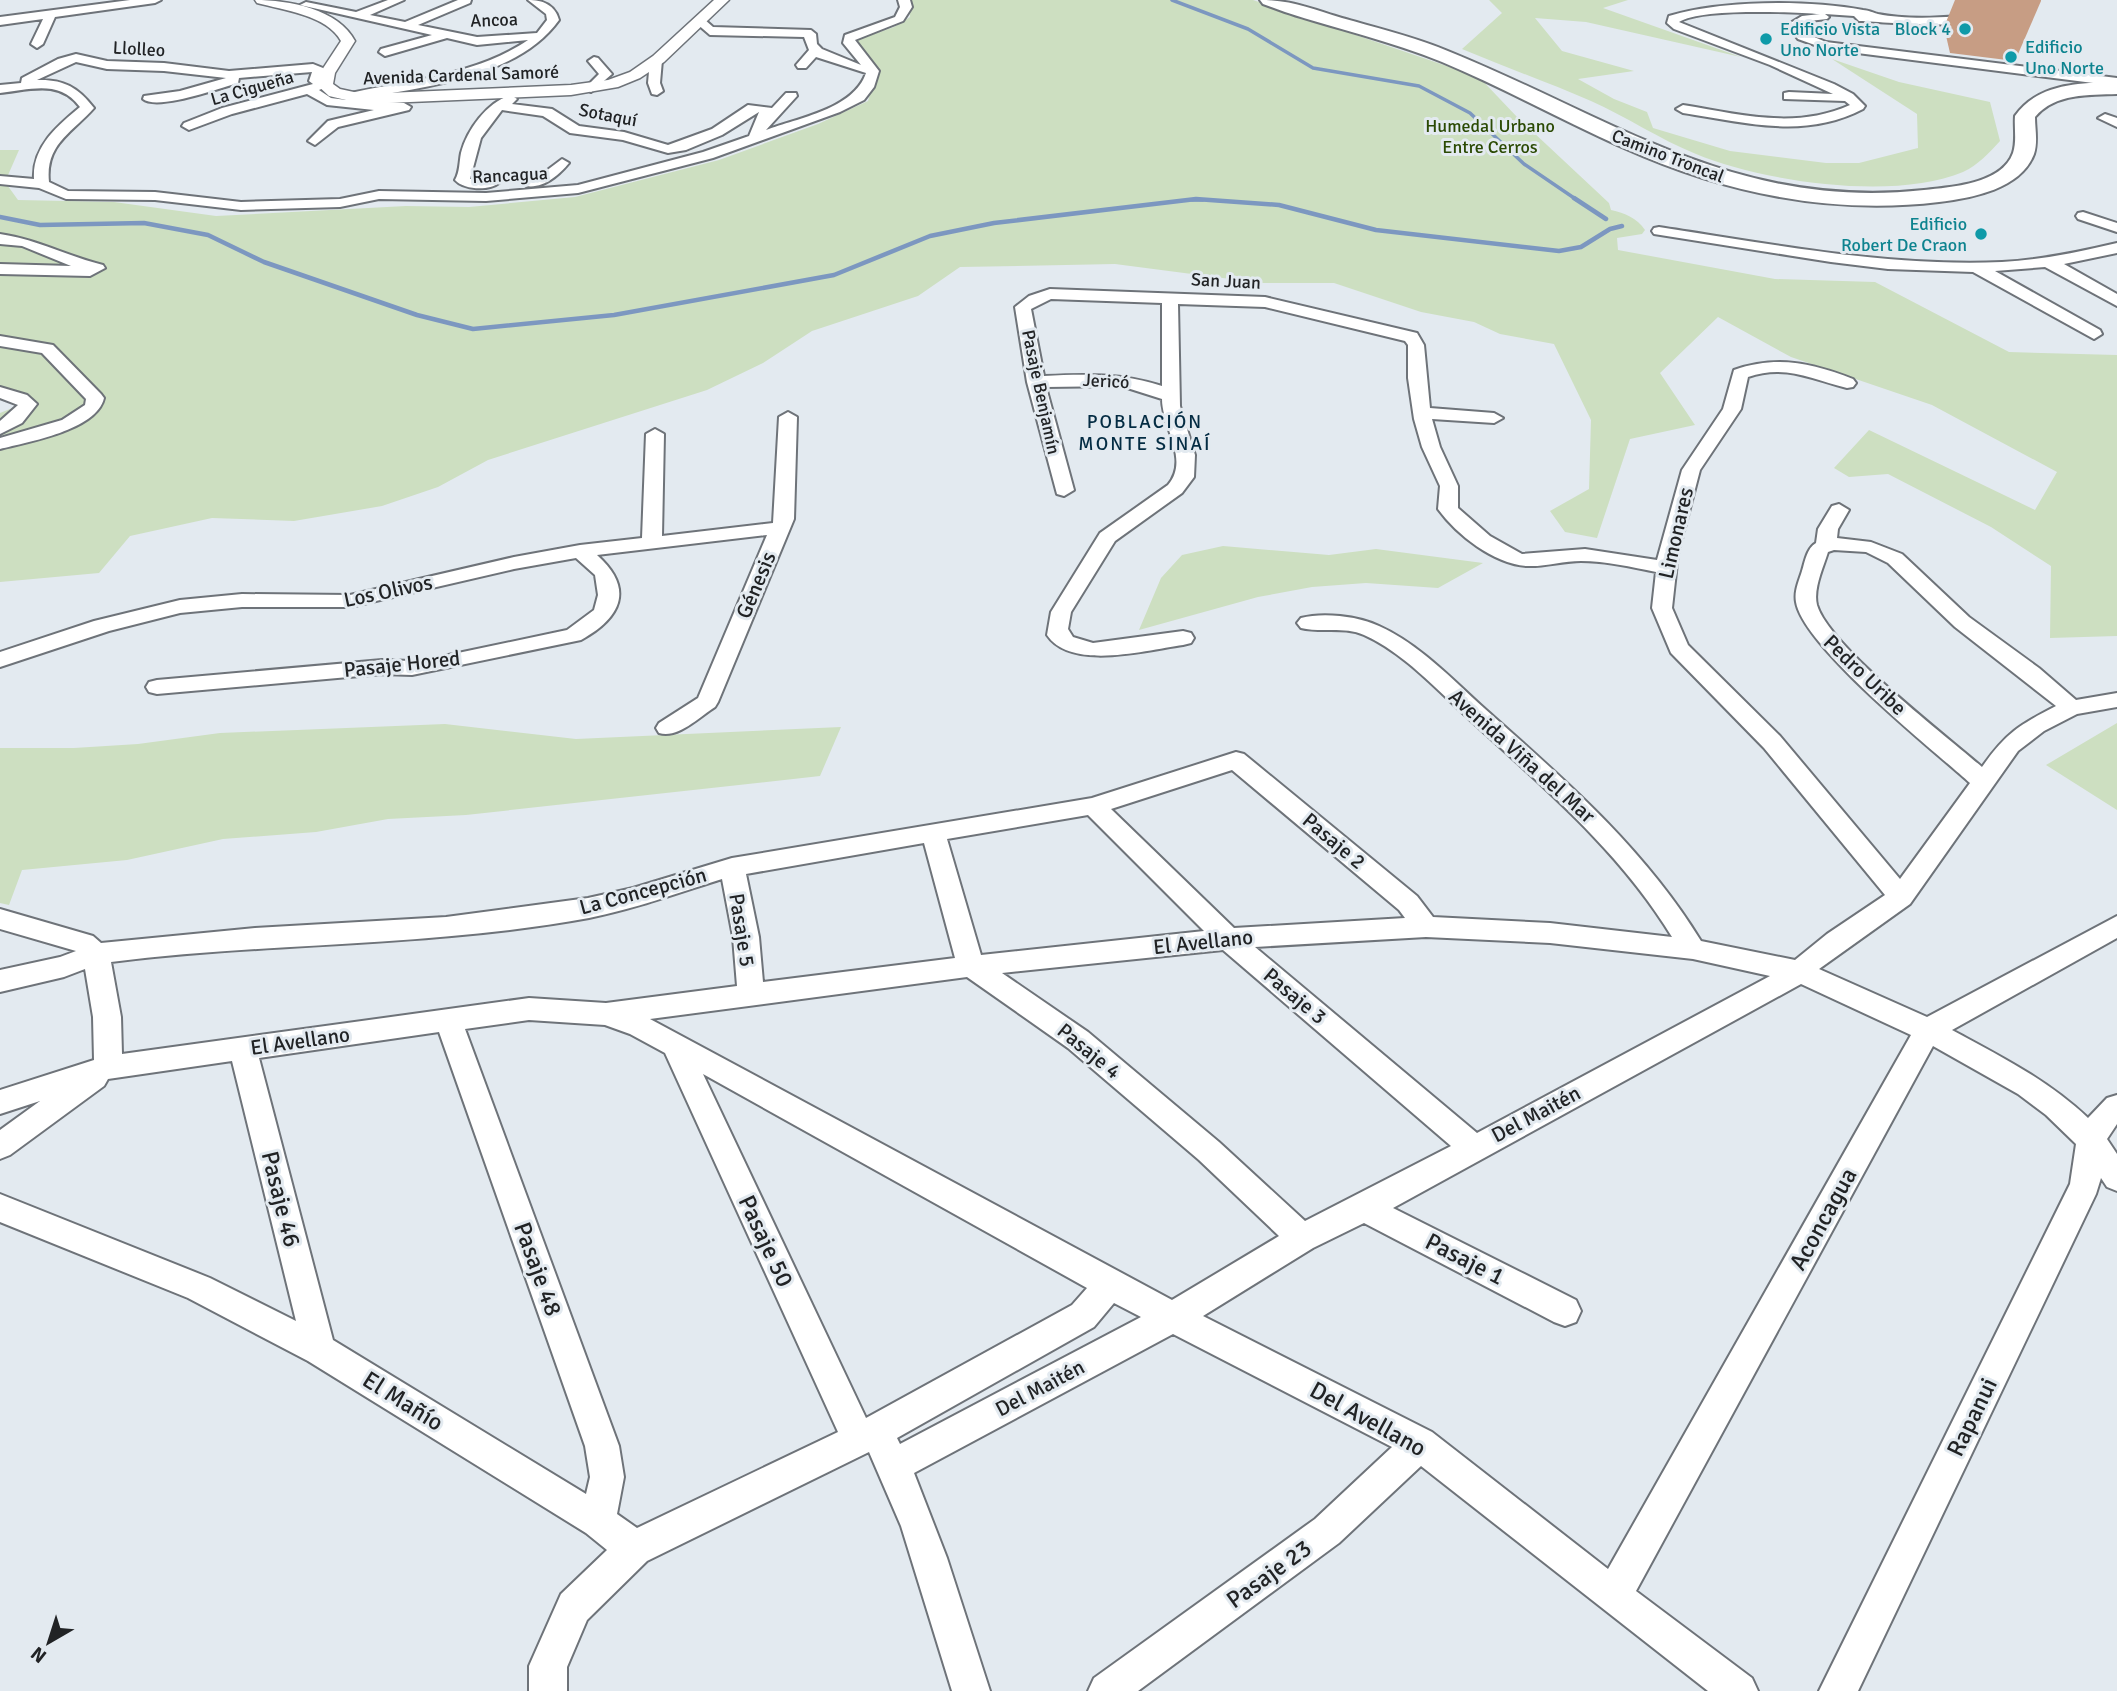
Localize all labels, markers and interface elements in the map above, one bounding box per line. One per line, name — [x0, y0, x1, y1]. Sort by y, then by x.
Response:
street label: Ancoa — [470, 8, 518, 32]
place label: Edificio Vista Uno Norte — [1780, 18, 1880, 61]
place label: Block 4 — [1894, 18, 1951, 40]
marker: Block 4 — [1957, 21, 1973, 37]
marker: Edificio Vista Uno Norte — [1758, 31, 1774, 47]
place label: Edificio Uno Norte — [2025, 36, 2104, 79]
street label: Llolleo — [112, 37, 166, 61]
marker: Edificio Uno Norte — [2003, 49, 2019, 65]
street label: Avenida Cardenal Samoré — [363, 61, 559, 89]
street label: La Cigueña — [208, 66, 296, 110]
street label: Sotaquí — [577, 99, 639, 131]
park label: Humedal Urbano Entre Cerros — [1425, 115, 1555, 158]
street label: Camino Troncal — [1609, 124, 1727, 188]
street label: Rancagua — [472, 162, 548, 188]
place label: Edificio Robert De Craon — [1841, 213, 1967, 256]
marker: Edificio Robert De Craon — [1973, 226, 1989, 242]
street label: San Juan — [1191, 268, 1261, 294]
street label: Pasaje Benjamín — [1017, 328, 1065, 456]
street label: Jericó — [1082, 369, 1130, 393]
district label: POBLACIÓN MONTE SINAÍ — [1078, 410, 1212, 456]
street label: Limonares — [1653, 485, 1699, 581]
street label: Génesis — [730, 548, 782, 622]
street label: Los Olivos — [341, 569, 435, 613]
street label: Pedro Uribe — [1818, 629, 1912, 721]
street label: Pasaje Hored — [342, 645, 462, 683]
street label: Avenida Viña del Mar — [1443, 683, 1601, 829]
street label: Pasaje 2 — [1297, 807, 1371, 875]
street label: La Concepción — [577, 862, 709, 920]
street label: Pasaje 5 — [723, 891, 761, 969]
street label: El Avellano — [1152, 924, 1254, 960]
street label: Pasaje 3 — [1258, 962, 1332, 1030]
street label: Pasaje 4 — [1052, 1018, 1126, 1084]
street label: El Avellano — [249, 1021, 351, 1061]
street label: Del Maitén — [1487, 1080, 1585, 1148]
street label: Pasaje 46 — [255, 1148, 307, 1250]
street label: Aconcagua — [1783, 1162, 1863, 1276]
street label: Pasaje 50 — [732, 1190, 800, 1292]
street label: Pasaje 48 — [507, 1218, 569, 1320]
street label: Pasaje 1 — [1420, 1226, 1510, 1292]
street label: Del Maitén — [991, 1354, 1089, 1422]
street label: El Mañío — [357, 1365, 449, 1437]
street label: Rapanui — [1940, 1373, 2004, 1461]
street label: Del Avellano — [1305, 1375, 1431, 1463]
street label: Pasaje 23 — [1221, 1533, 1317, 1615]
north arrow — [14, 1607, 84, 1677]
text: N — [26, 1641, 52, 1668]

